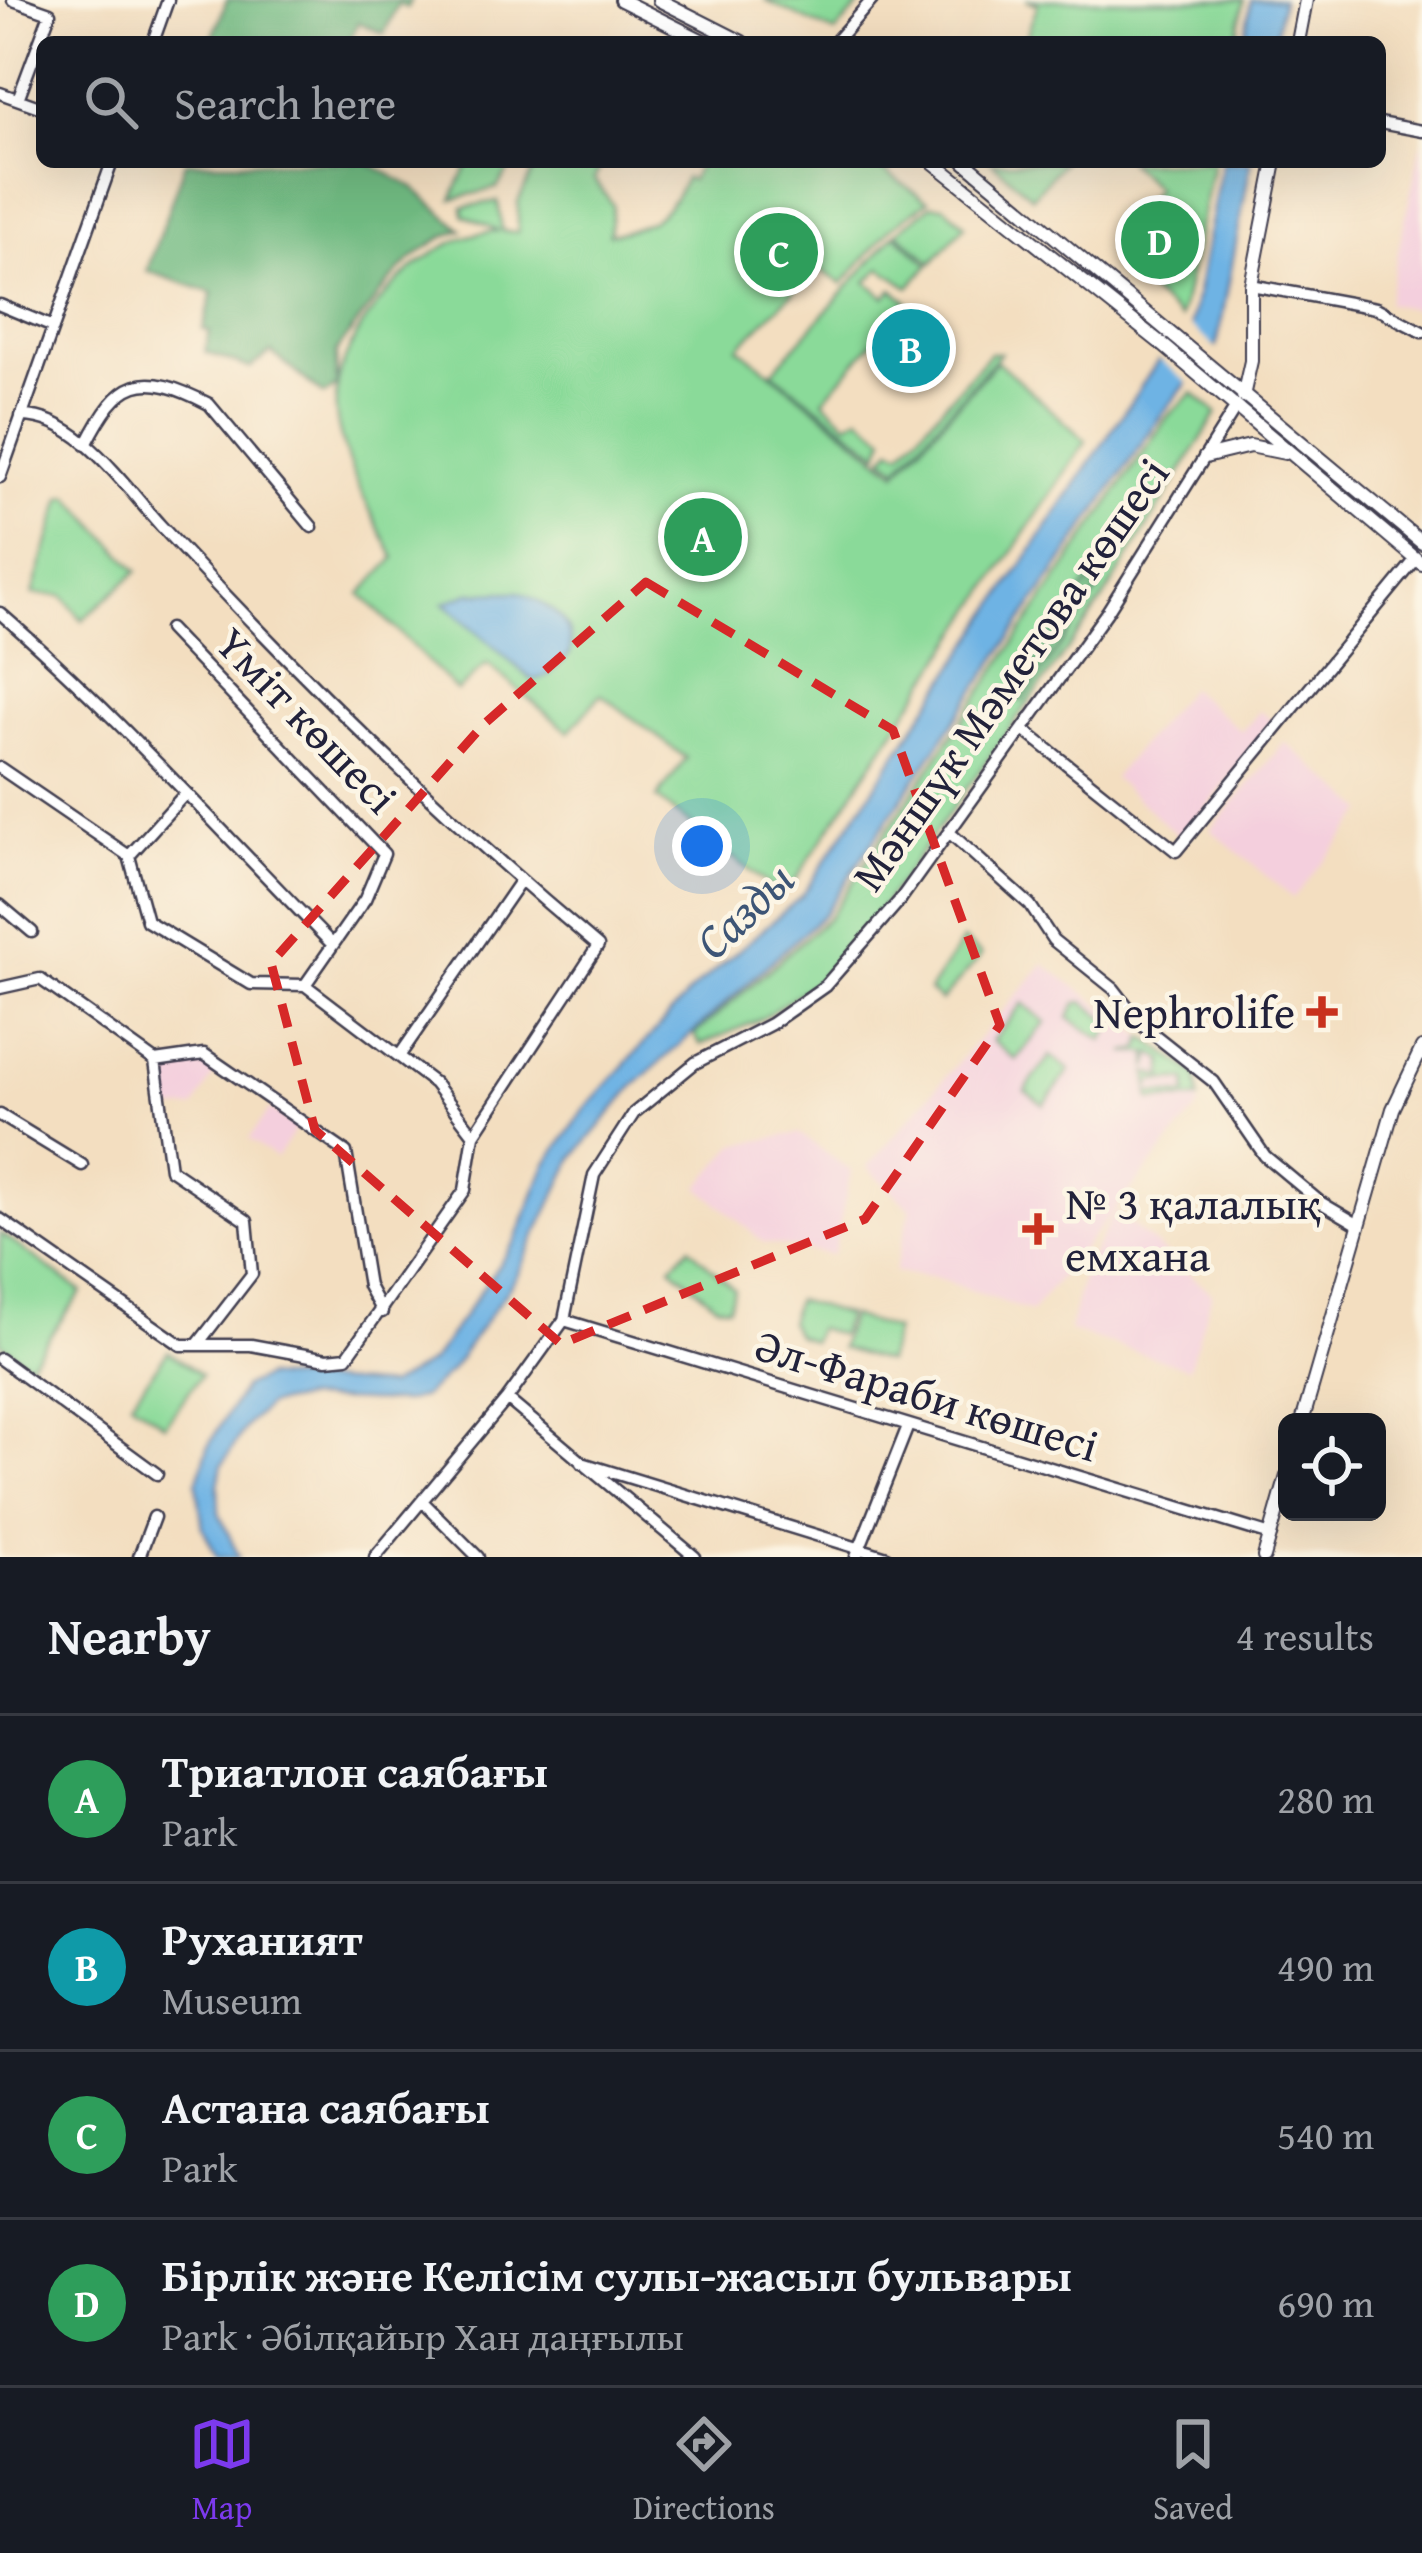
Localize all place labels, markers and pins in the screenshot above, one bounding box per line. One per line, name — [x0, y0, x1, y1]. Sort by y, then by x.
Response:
pin: D — [1121, 195, 1199, 285]
pin: C — [740, 207, 818, 297]
pin: B — [872, 303, 950, 393]
pin: A — [664, 492, 742, 582]
place label: Nephrolife — [1093, 979, 1295, 1044]
marker: Nephrolife — [1306, 996, 1338, 1028]
place label: № 3 қалалық емхана — [1065, 1170, 1321, 1287]
marker: № 3 қалалық емхана — [1022, 1213, 1054, 1245]

